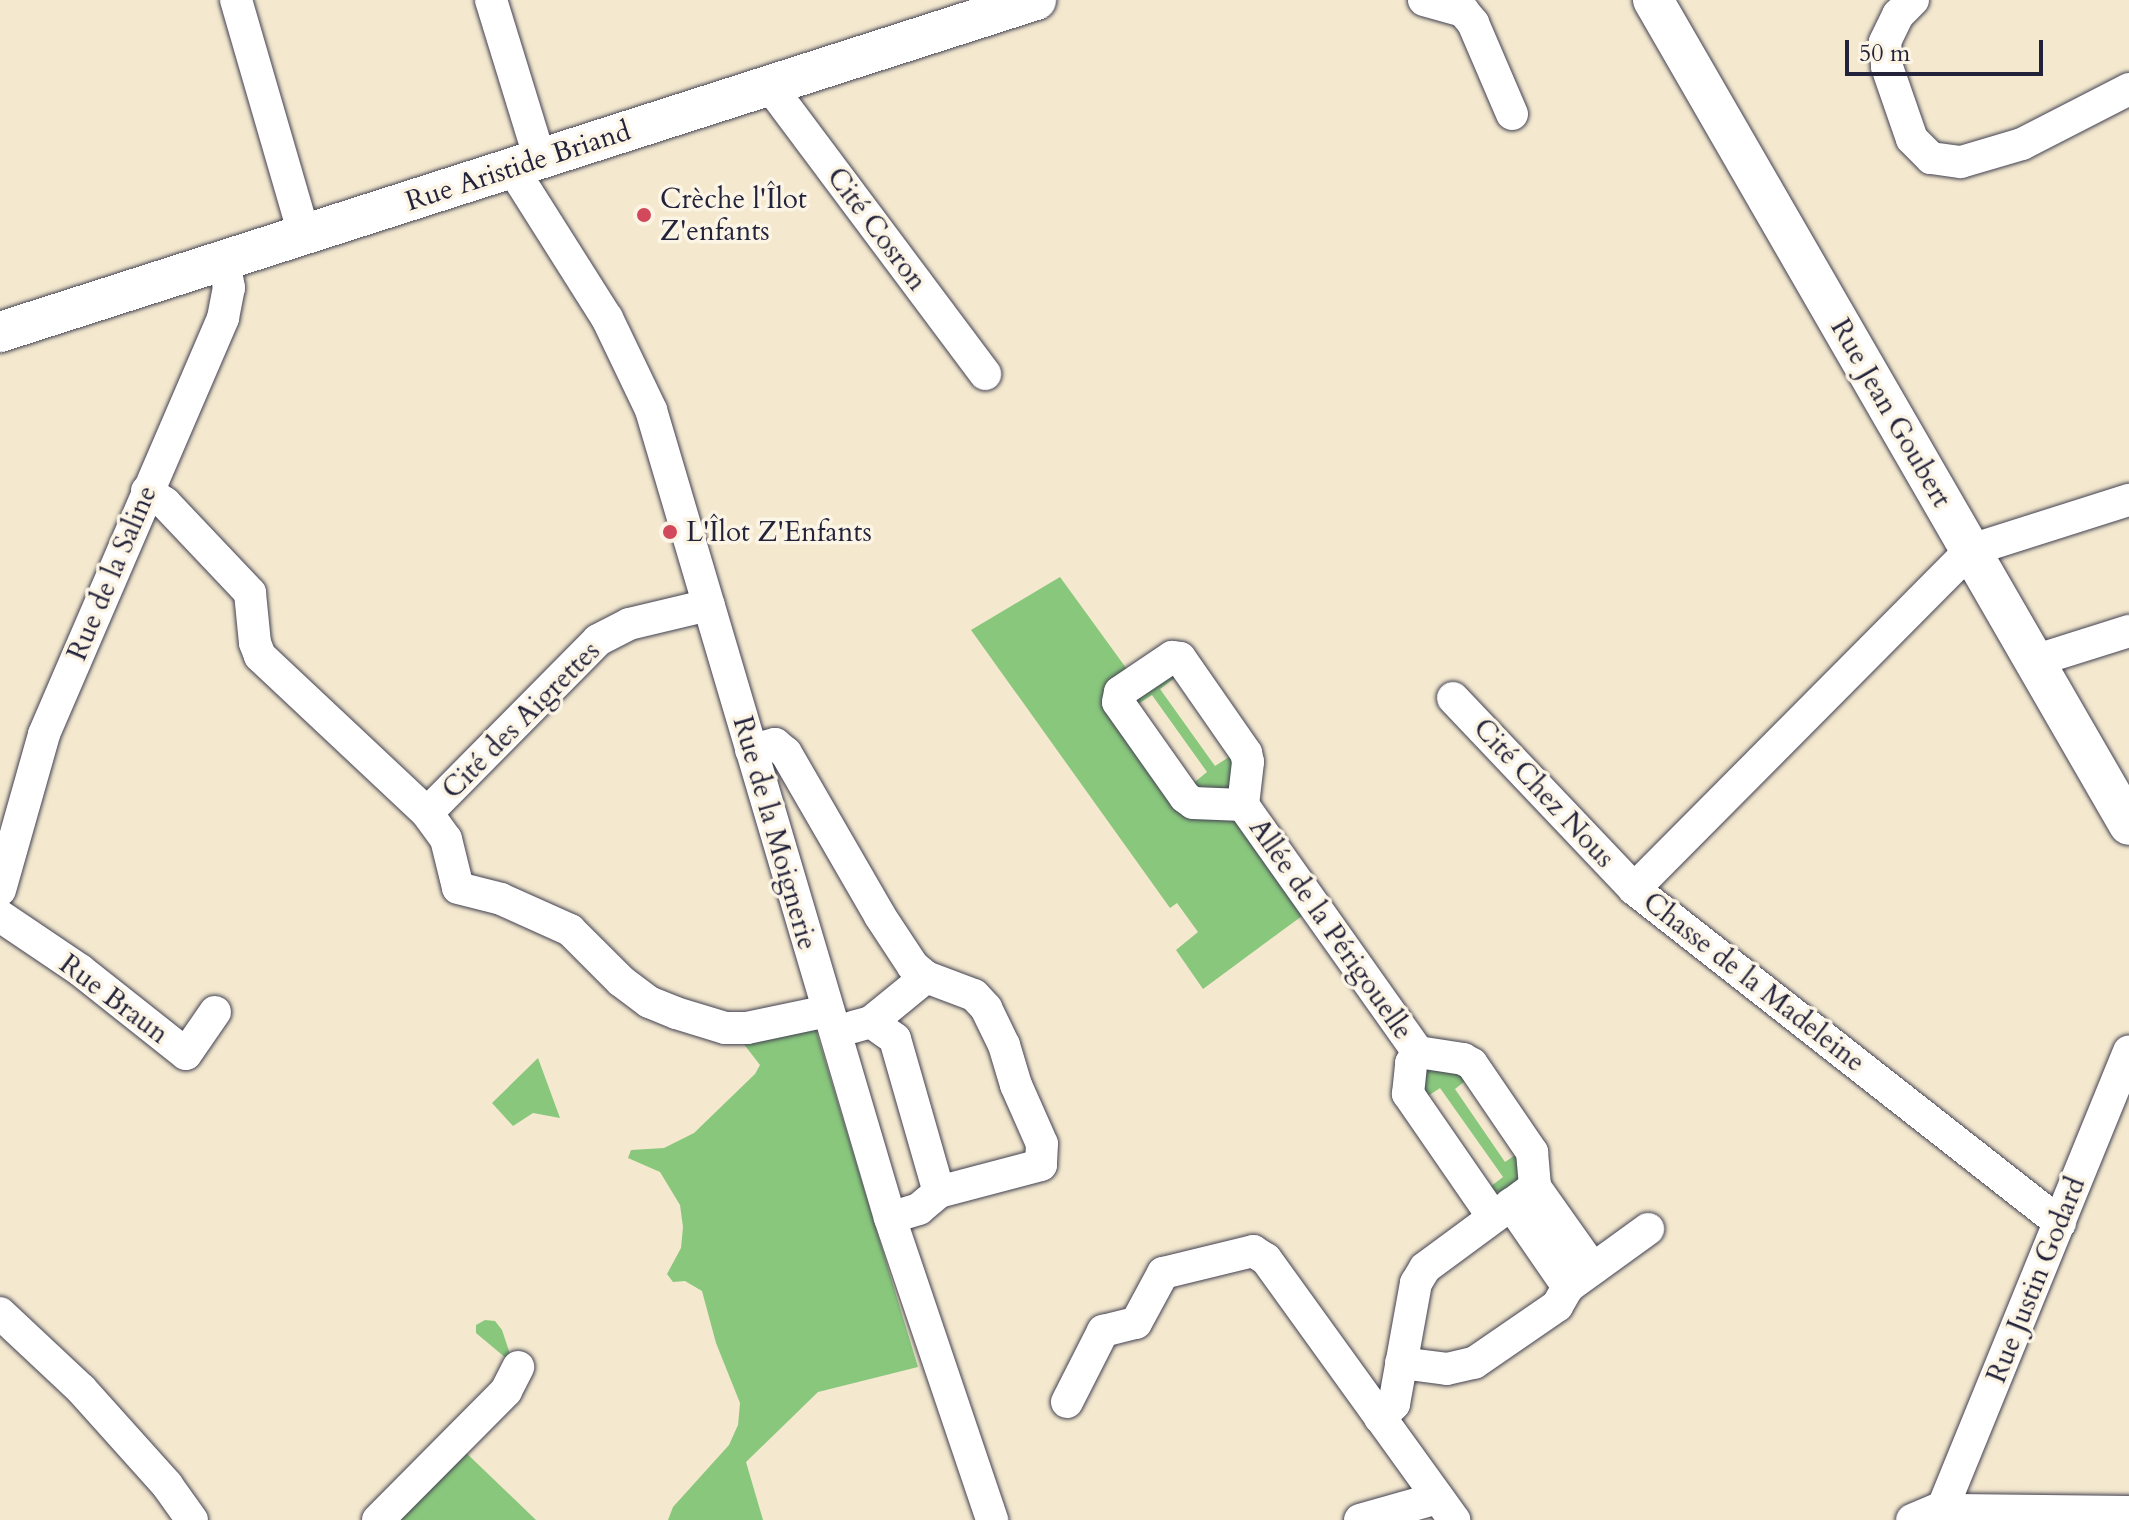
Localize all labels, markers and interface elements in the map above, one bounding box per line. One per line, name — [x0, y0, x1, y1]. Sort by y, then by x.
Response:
scale bar — [1849, 24, 2047, 74]
text: 50 m — [1859, 37, 1910, 70]
street label: Rue Aristide Briand — [401, 114, 635, 218]
street label: Cité Cosron — [820, 161, 934, 297]
place label: Crèche l'Îlot Z'enfants — [660, 182, 807, 248]
marker: Crèche l'Îlot Z'enfants — [635, 206, 653, 224]
street label: Rue Jean Goubert — [1823, 313, 1959, 513]
street label: Rue de la Saline — [60, 481, 164, 665]
place label: L'Îlot Z'Enfants — [686, 515, 872, 549]
marker: L'Îlot Z'Enfants — [661, 523, 679, 541]
street label: Cité des Aigrettes — [435, 634, 607, 806]
street label: Cité Chez Nous — [1466, 711, 1622, 875]
street label: Rue de la Moignerie — [726, 712, 824, 954]
street label: Allée de la Périgouelle — [1242, 812, 1420, 1046]
street label: Chasse de la Madeleine — [1636, 885, 1872, 1079]
street label: Rue Braun — [53, 947, 175, 1051]
street label: Rue Justin Godard — [1979, 1172, 2093, 1388]

